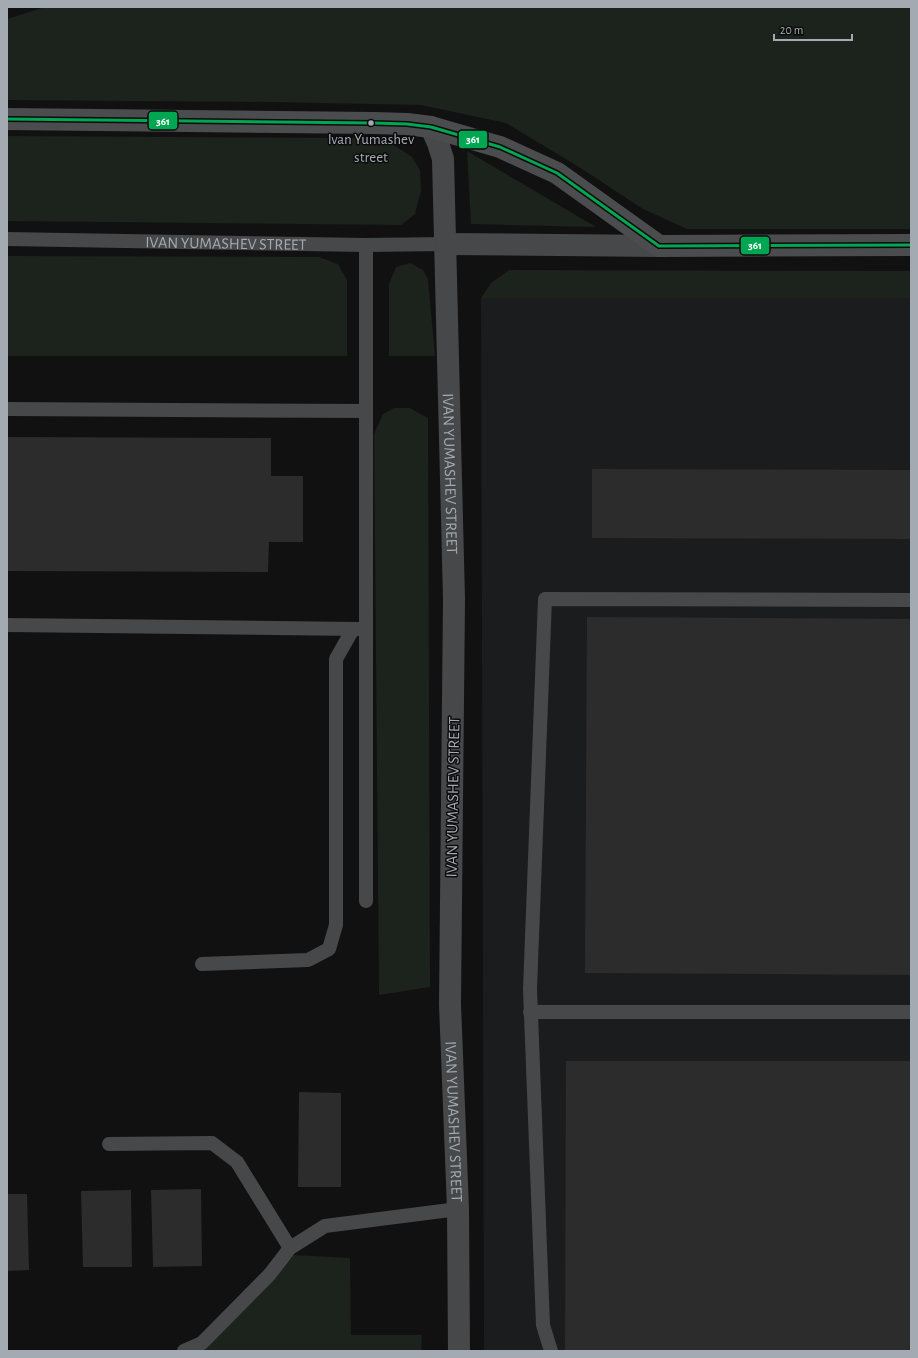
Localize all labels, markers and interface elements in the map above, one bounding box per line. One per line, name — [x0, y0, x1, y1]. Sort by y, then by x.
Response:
scale bar — [774, 16, 852, 42]
text: 20 m — [780, 24, 803, 36]
line badge: 361 — [148, 111, 178, 130]
text: 361 — [156, 116, 170, 127]
marker: Ivan Yumashev street — [366, 118, 376, 128]
line badge: 361 — [458, 130, 488, 149]
place label: Ivan Yumashev street — [328, 132, 415, 165]
text: 361 — [466, 134, 480, 145]
street label: IVAN YUMASHEV STREET — [145, 234, 307, 253]
line badge: 361 — [740, 236, 770, 255]
text: 361 — [748, 240, 762, 251]
street label: IVAN YUMASHEV STREET — [440, 393, 460, 555]
street label: IVAN YUMASHEV STREET — [444, 716, 462, 878]
street label: IVAN YUMASHEV STREET — [442, 1041, 465, 1203]

